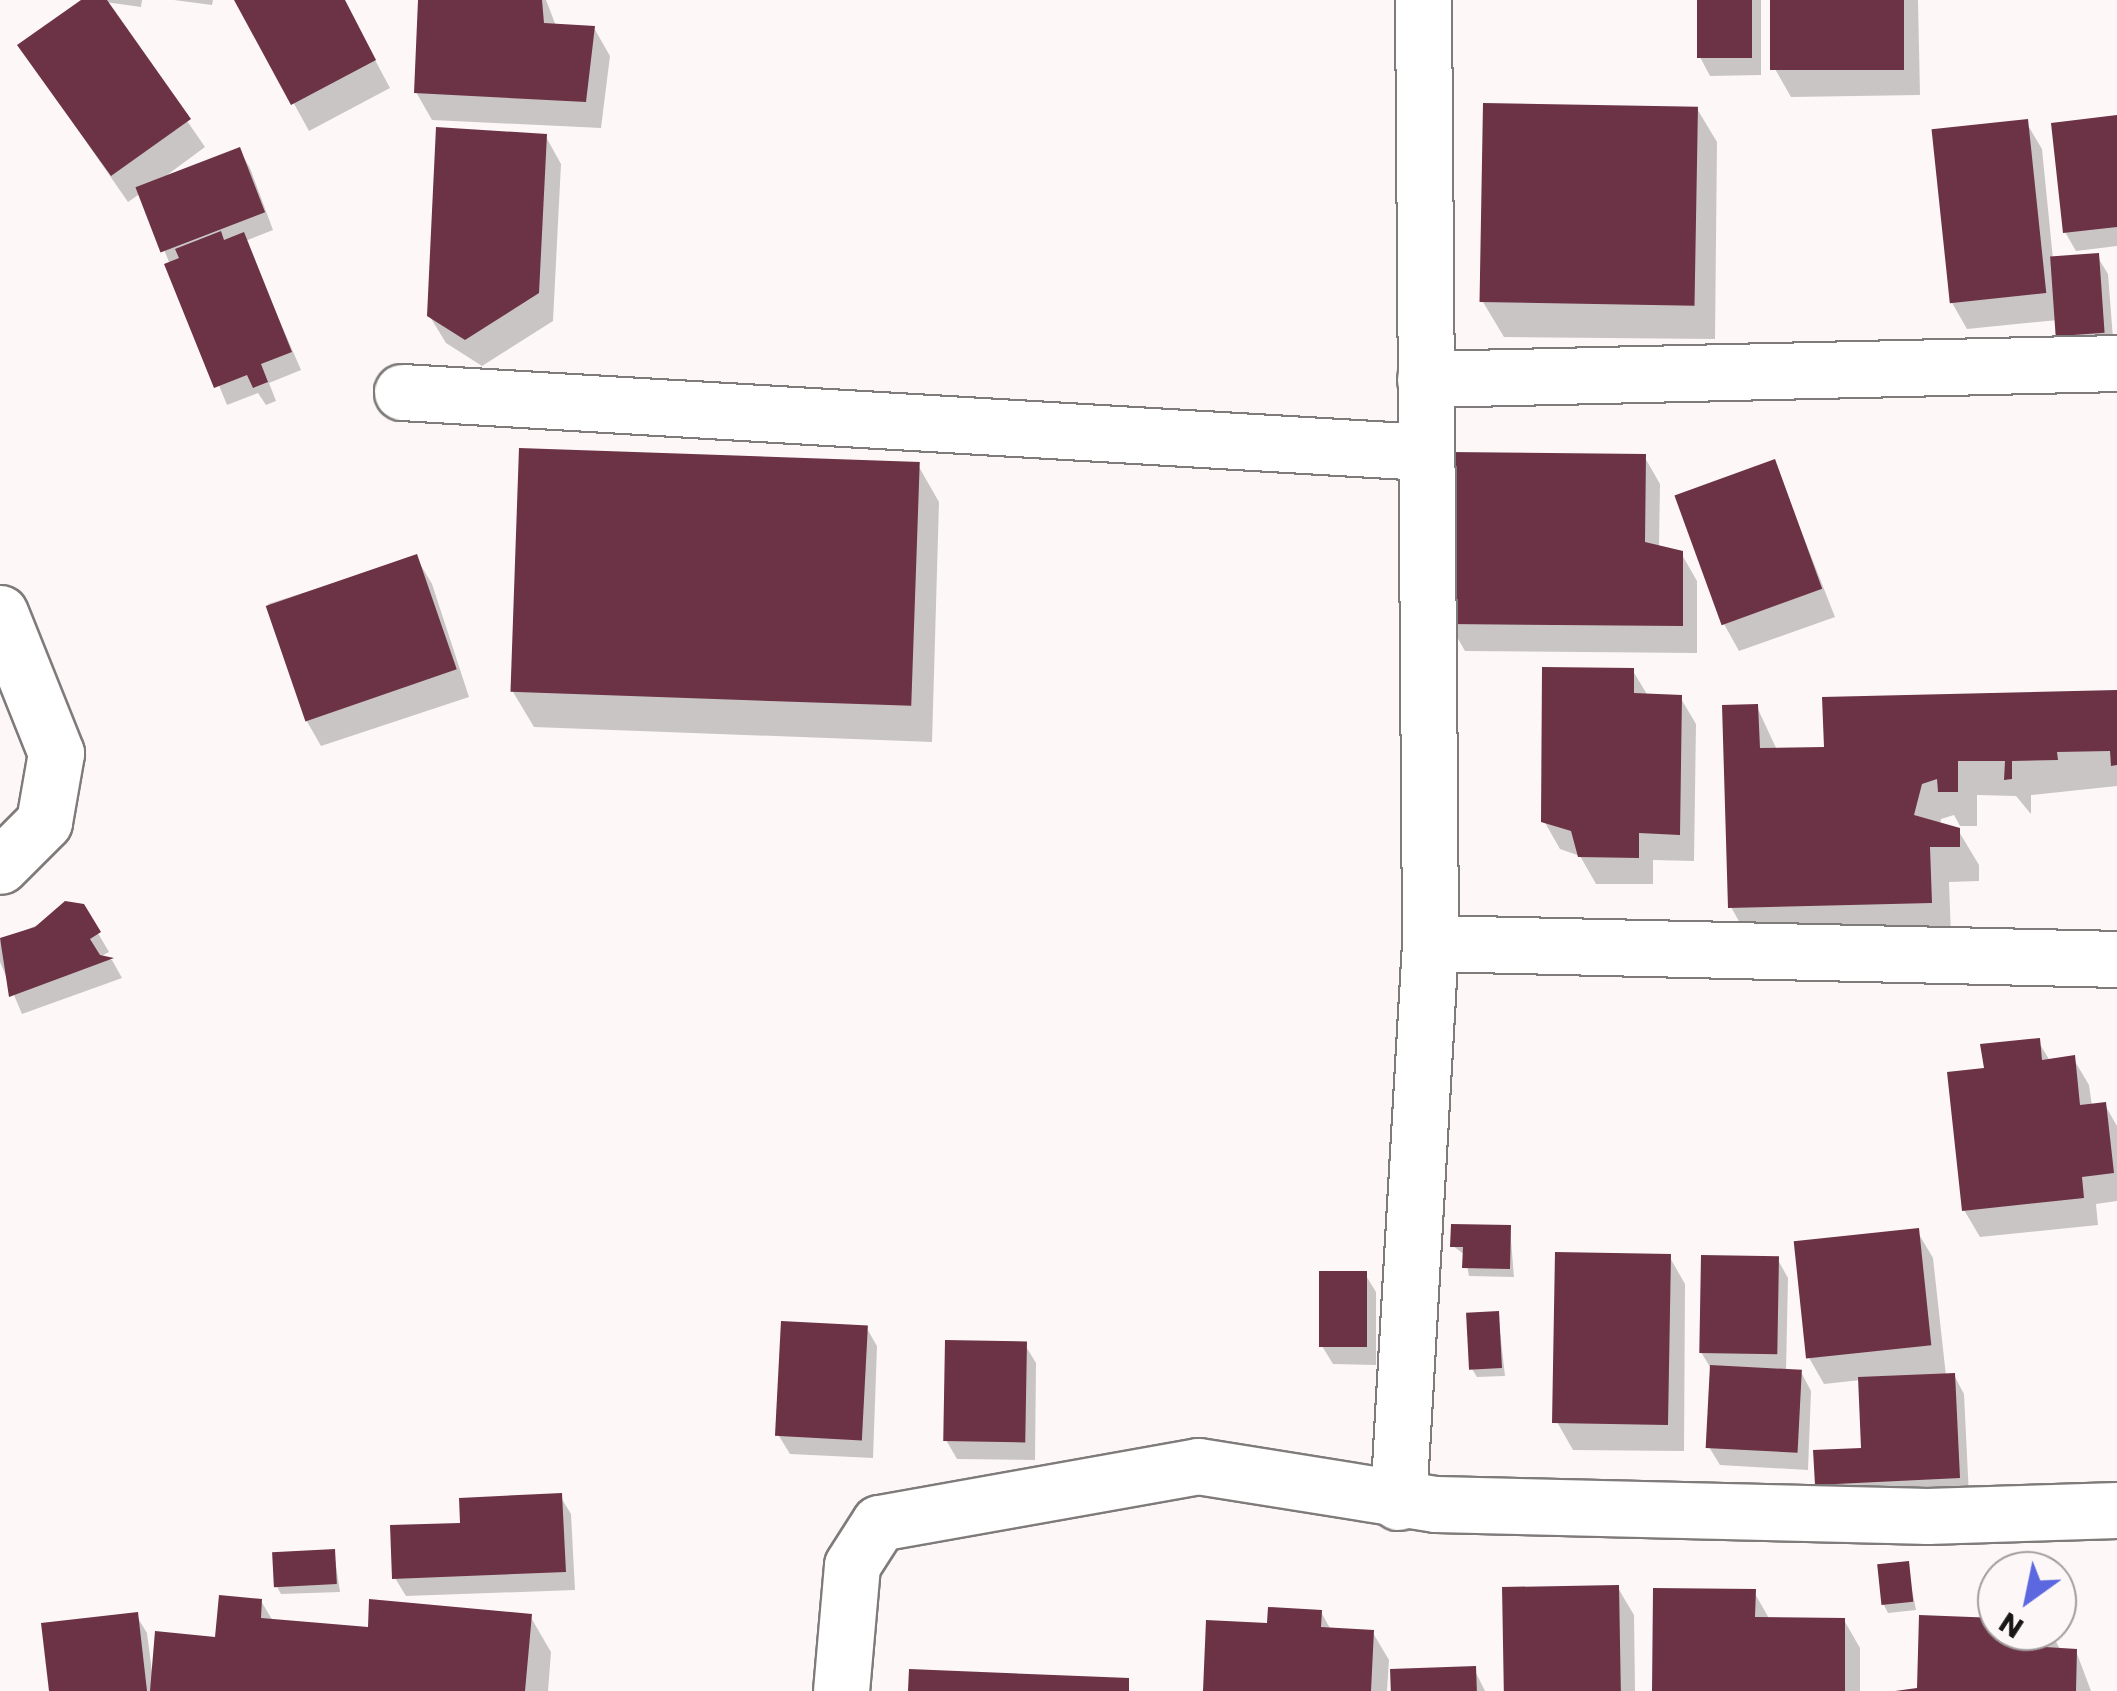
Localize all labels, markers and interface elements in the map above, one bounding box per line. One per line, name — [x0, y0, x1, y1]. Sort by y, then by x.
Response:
north arrow — [1977, 1551, 2077, 1651]
text: N — [1992, 1603, 2031, 1647]

